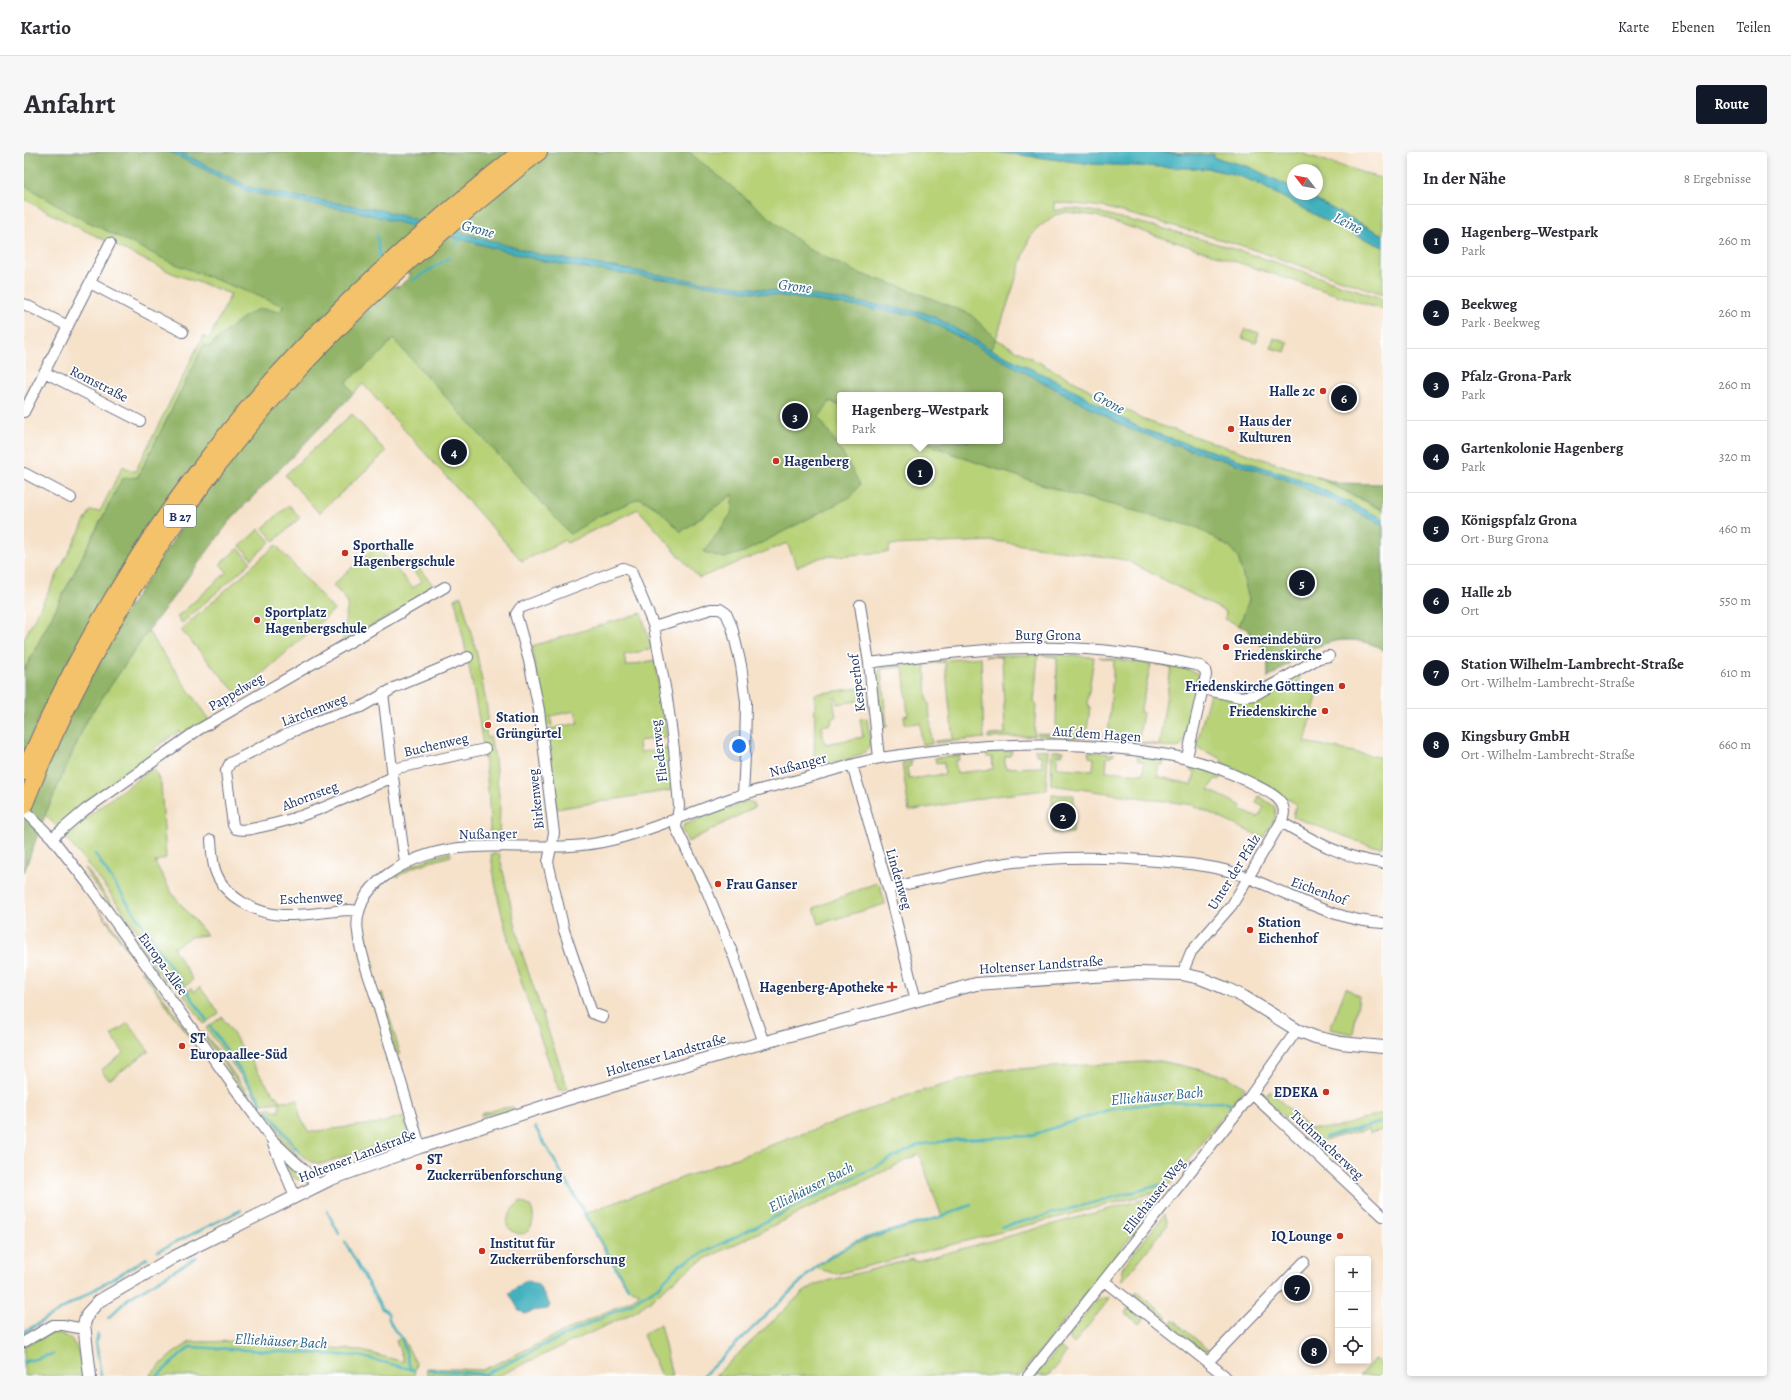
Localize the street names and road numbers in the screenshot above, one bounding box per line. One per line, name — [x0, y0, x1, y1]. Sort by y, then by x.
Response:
street label: Romstraße — [66, 361, 132, 407]
road number: B 27 — [164, 505, 196, 527]
street label: Burg Grona — [1015, 626, 1082, 645]
street label: Kesperhof — [844, 651, 870, 713]
street label: Pappelweg — [205, 668, 267, 716]
street label: Lärchenweg — [279, 689, 349, 731]
street label: Fliederweg — [646, 719, 672, 783]
street label: Auf dem Hagen — [1051, 721, 1142, 747]
street label: Buchenweg — [402, 728, 470, 762]
street label: Nußanger — [767, 748, 829, 782]
street label: Birkenweg — [523, 768, 549, 830]
street label: Ahornsteg — [278, 777, 341, 816]
street label: Nußanger — [458, 824, 518, 844]
street label: Unter der Pfalz — [1203, 830, 1265, 914]
street label: Lindenweg — [881, 846, 917, 912]
street label: Eichenhof — [1288, 872, 1352, 911]
street label: Eschenweg — [279, 887, 343, 909]
street label: Europa-Allee — [134, 929, 192, 999]
street label: Holtenser Landstraße — [978, 951, 1104, 979]
street label: Holtenser Landstraße — [603, 1029, 729, 1081]
street label: Tuchmacherweg — [1286, 1106, 1368, 1184]
street label: Holtenser Landstraße — [295, 1125, 419, 1187]
street label: Elliehäuser Weg — [1118, 1154, 1190, 1238]

